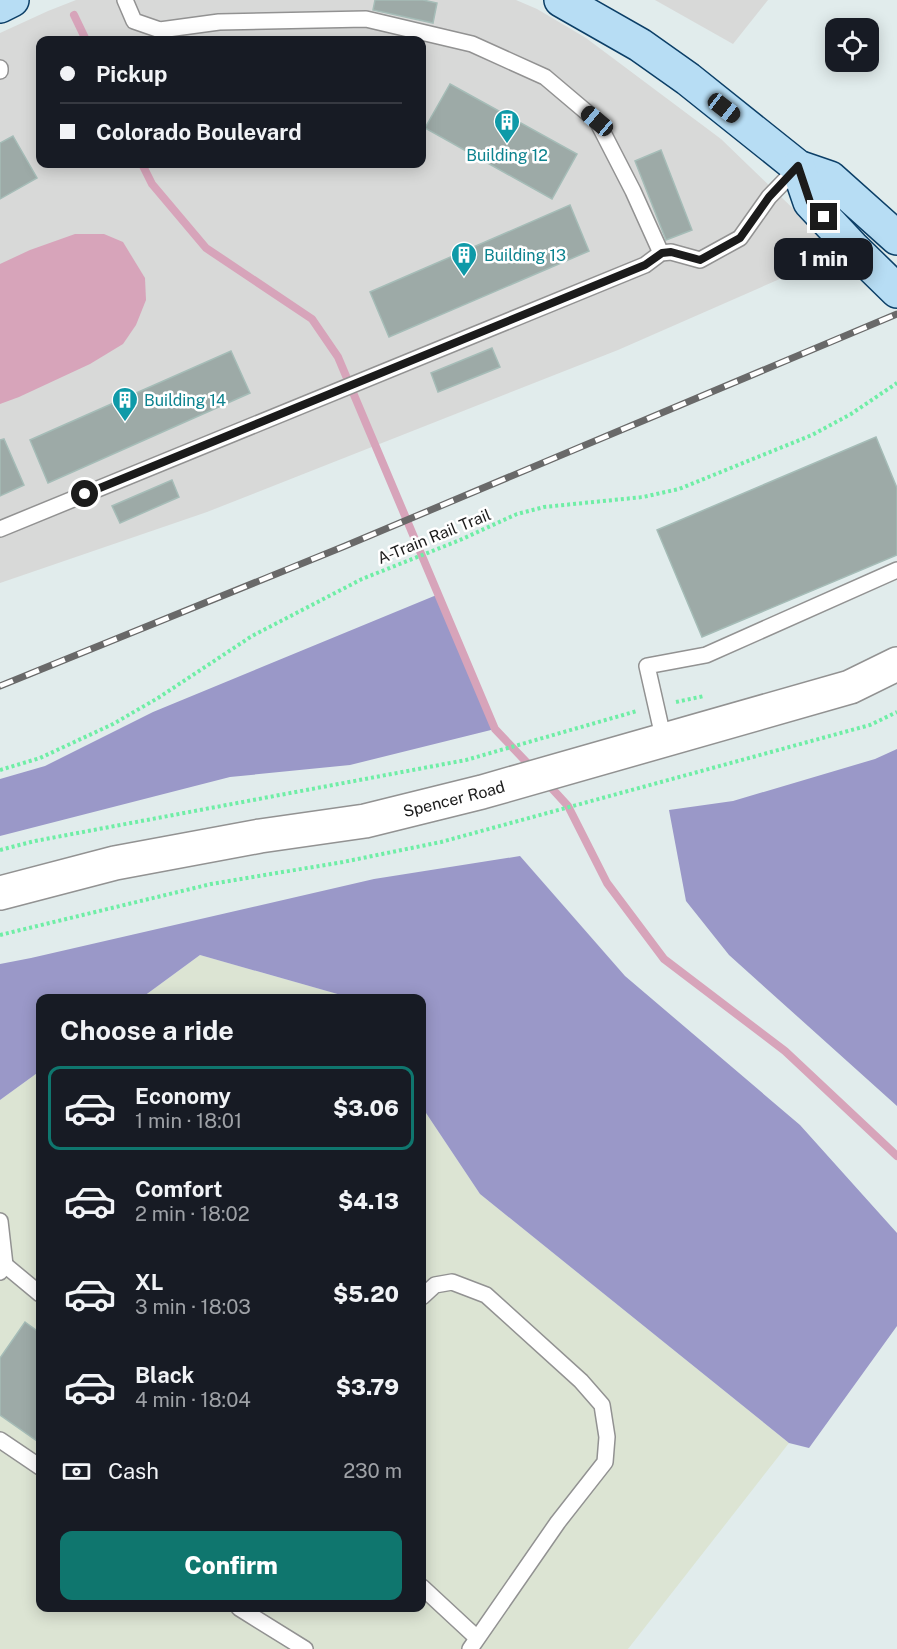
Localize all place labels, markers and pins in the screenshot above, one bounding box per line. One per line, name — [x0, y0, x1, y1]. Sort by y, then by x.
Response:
building icon: Building 12 — [492, 107, 522, 145]
place label: Building 12 — [466, 146, 548, 165]
building icon: Building 13 — [449, 240, 479, 278]
place label: Building 13 — [484, 246, 566, 265]
building icon: Building 14 — [110, 385, 140, 423]
place label: Building 14 — [144, 391, 226, 410]

